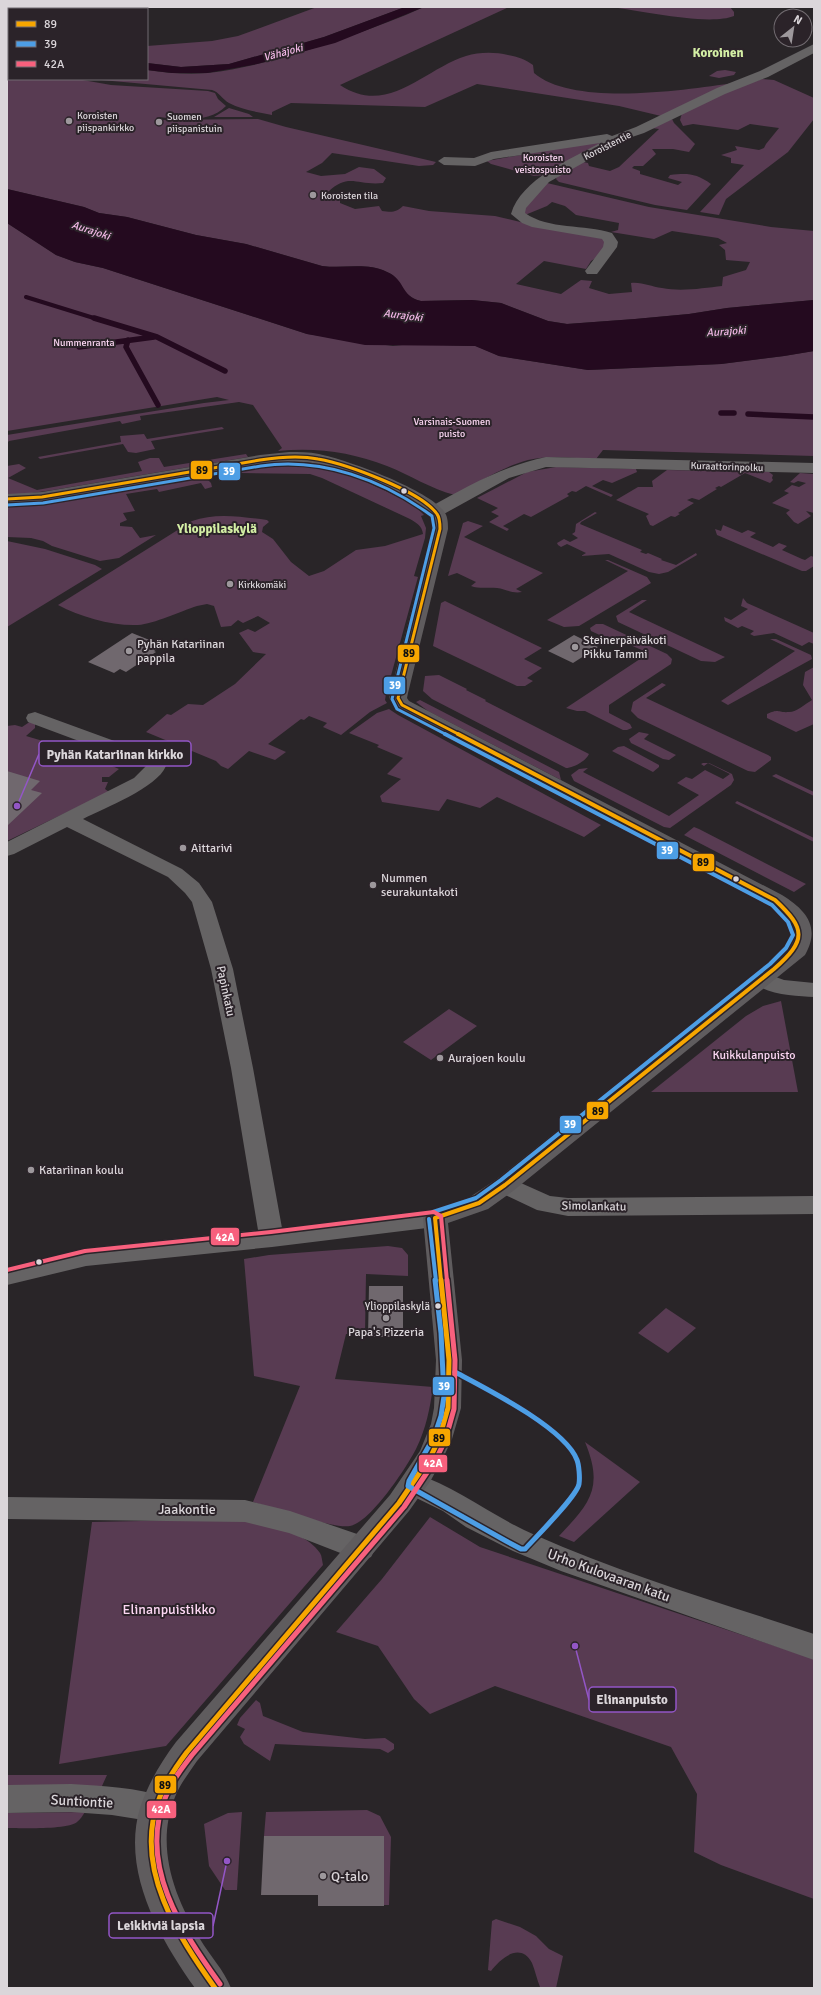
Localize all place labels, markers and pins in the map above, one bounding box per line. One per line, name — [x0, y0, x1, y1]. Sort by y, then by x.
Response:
place label: Koroisten piispankirkko — [77, 110, 134, 134]
place label: Suomen piispanistuin — [167, 111, 222, 135]
marker: Koroisten piispankirkko — [64, 116, 74, 126]
marker: Suomen piispanistuin — [154, 117, 164, 127]
marker: Koroisten tila — [308, 190, 318, 200]
place label: Koroisten tila — [321, 190, 378, 202]
unlabelled marker — [399, 486, 409, 496]
marker: Kirkkomäki — [225, 579, 235, 589]
place label: Kirkkomäki — [238, 579, 286, 591]
place label: Steinerpäiväkoti Pikku Tammi — [583, 633, 667, 662]
place label: Pyhän Katariinan pappila — [137, 637, 225, 666]
marker: Steinerpäiväkoti Pikku Tammi — [570, 642, 580, 652]
marker: Pyhän Katariinan pappila — [124, 646, 134, 656]
callout: Pyhän Katariinan kirkko — [39, 741, 191, 766]
place label: Aittarivi — [191, 841, 232, 856]
marker: Aittarivi — [178, 843, 188, 853]
place label: Nummen seurakuntakoti — [381, 871, 458, 900]
unlabelled marker — [731, 874, 741, 884]
marker: Nummen seurakuntakoti — [368, 880, 378, 890]
place label: Aurajoen koulu — [448, 1051, 526, 1066]
marker: Aurajoen koulu — [435, 1053, 445, 1063]
place label: Katariinan koulu — [39, 1163, 124, 1178]
marker: Katariinan koulu — [26, 1165, 36, 1175]
unlabelled marker — [34, 1257, 44, 1267]
place label: Ylioppilaskylä — [365, 1300, 430, 1313]
marker: Ylioppilaskylä — [433, 1301, 443, 1311]
marker: Papa's Pizzeria — [381, 1313, 391, 1323]
place label: Papa's Pizzeria — [348, 1325, 424, 1340]
callout: Elinanpuisto — [589, 1687, 676, 1712]
place label: Q-talo — [331, 1868, 368, 1885]
marker: Q-talo — [318, 1871, 328, 1881]
callout: Leikkiviä lapsia — [109, 1913, 213, 1938]

